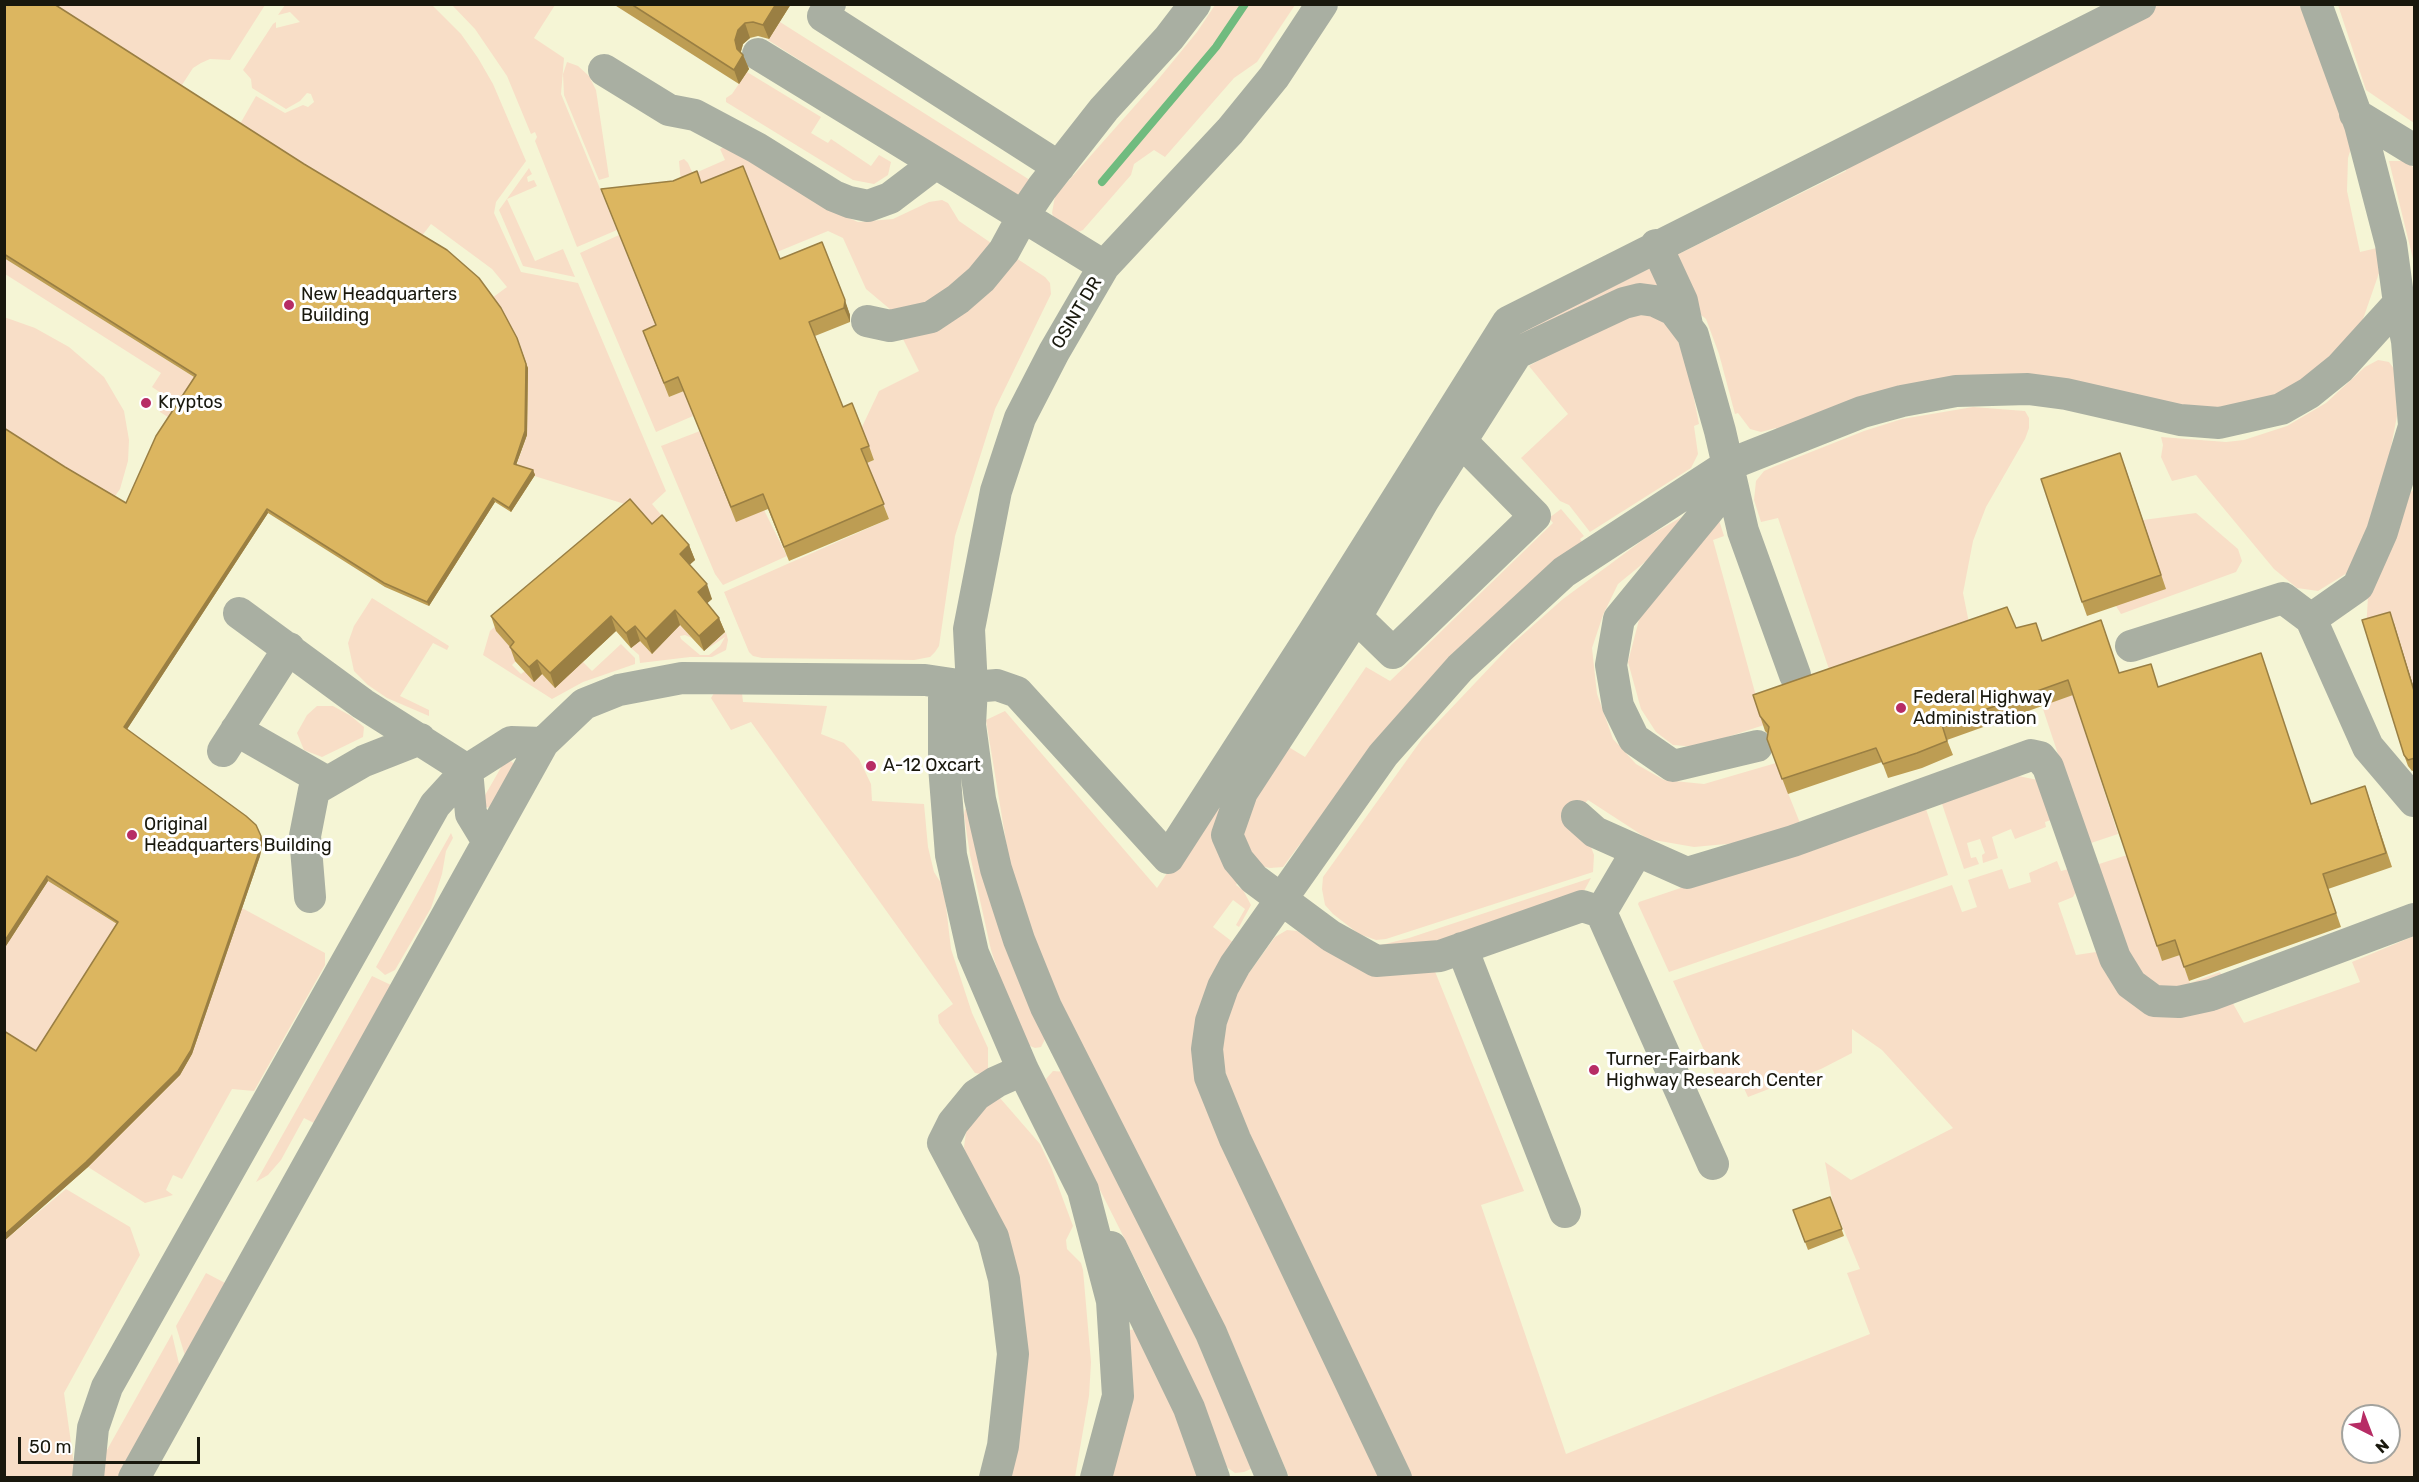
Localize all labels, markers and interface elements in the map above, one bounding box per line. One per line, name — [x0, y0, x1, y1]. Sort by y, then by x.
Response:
street label: OSINT DR — [1047, 273, 1107, 353]
place label: New Headquarters Building — [301, 284, 457, 326]
marker: New Headquarters Building — [282, 298, 296, 312]
place label: Kryptos — [158, 392, 223, 414]
marker: Kryptos — [139, 396, 153, 410]
place label: Federal Highway Administration — [1913, 687, 2052, 730]
marker: Federal Highway Administration — [1894, 701, 1908, 715]
place label: A-12 Oxcart — [883, 755, 981, 777]
marker: A-12 Oxcart — [864, 759, 878, 773]
place label: Original Headquarters Building — [144, 814, 332, 856]
marker: Original Headquarters Building — [125, 828, 139, 842]
place label: Turner-Fairbank Highway Research Center — [1606, 1049, 1823, 1092]
marker: Turner-Fairbank Highway Research Center — [1587, 1063, 1601, 1077]
north arrow — [2341, 1404, 2401, 1464]
scale bar — [21, 1425, 202, 1463]
text: N — [2371, 1435, 2393, 1457]
text: 50 m — [29, 1436, 72, 1458]

